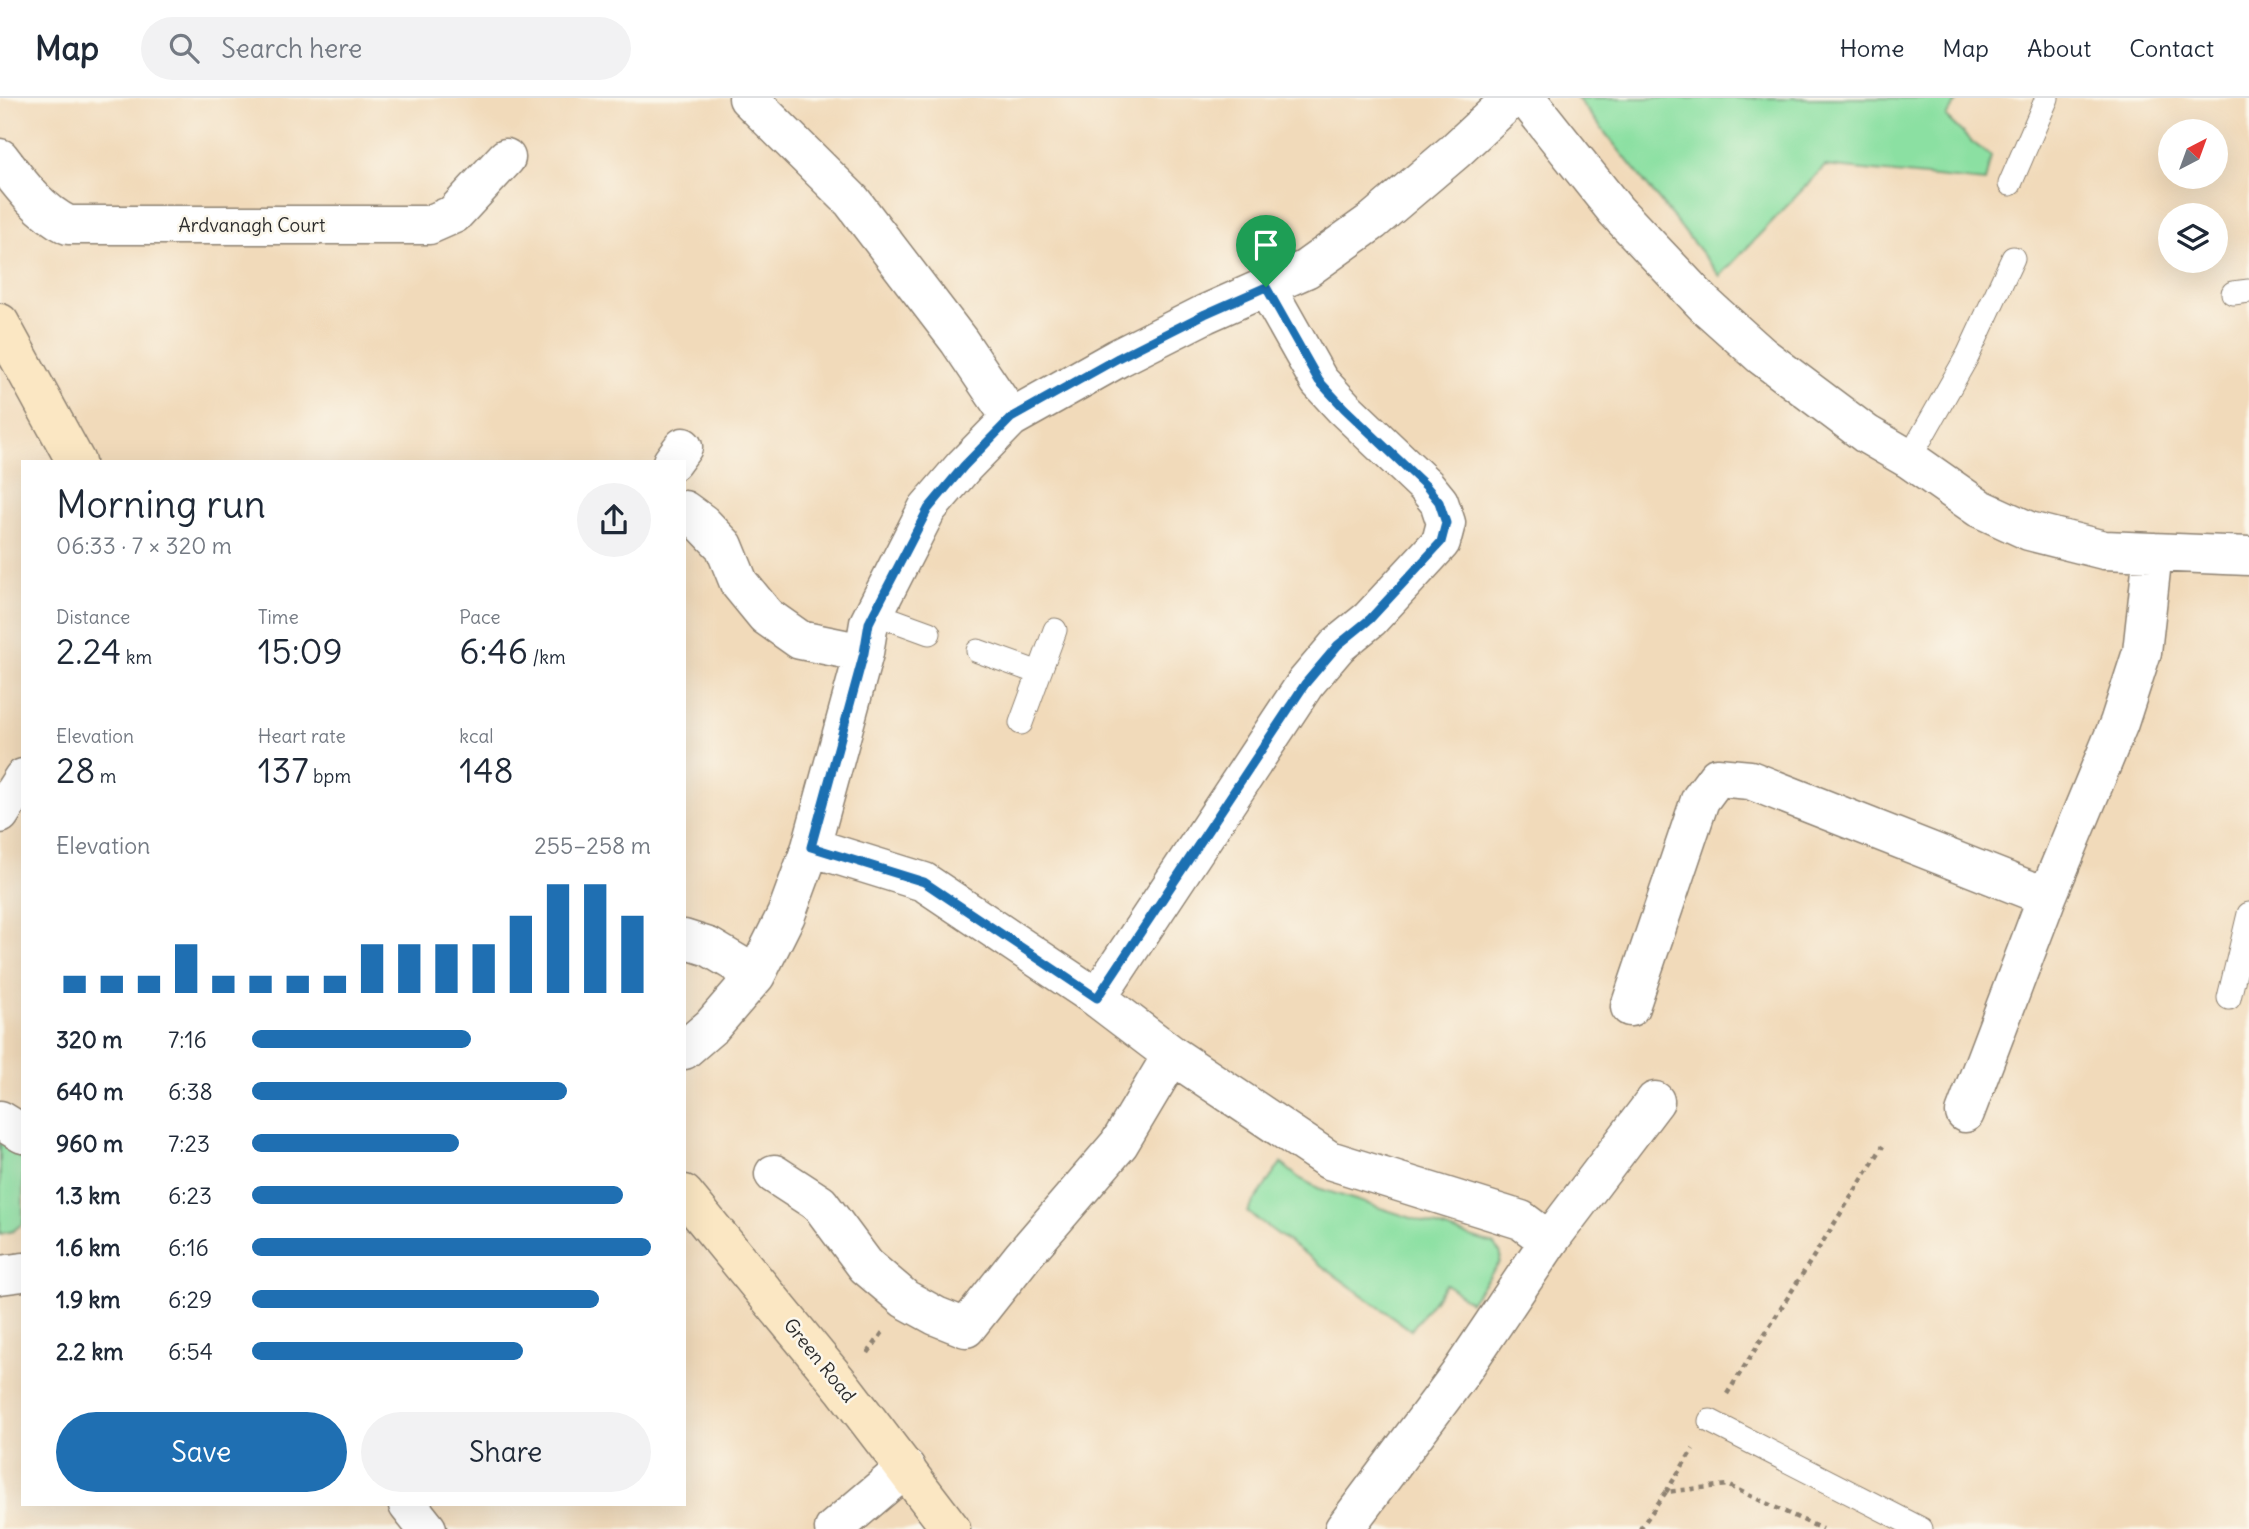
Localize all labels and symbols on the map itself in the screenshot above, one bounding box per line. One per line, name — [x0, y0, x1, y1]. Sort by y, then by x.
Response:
north arrow — [2158, 119, 2228, 189]
street label: Ardvanagh Court — [179, 213, 326, 237]
pin — [1236, 215, 1296, 287]
street label: Green Road — [779, 1313, 861, 1407]

